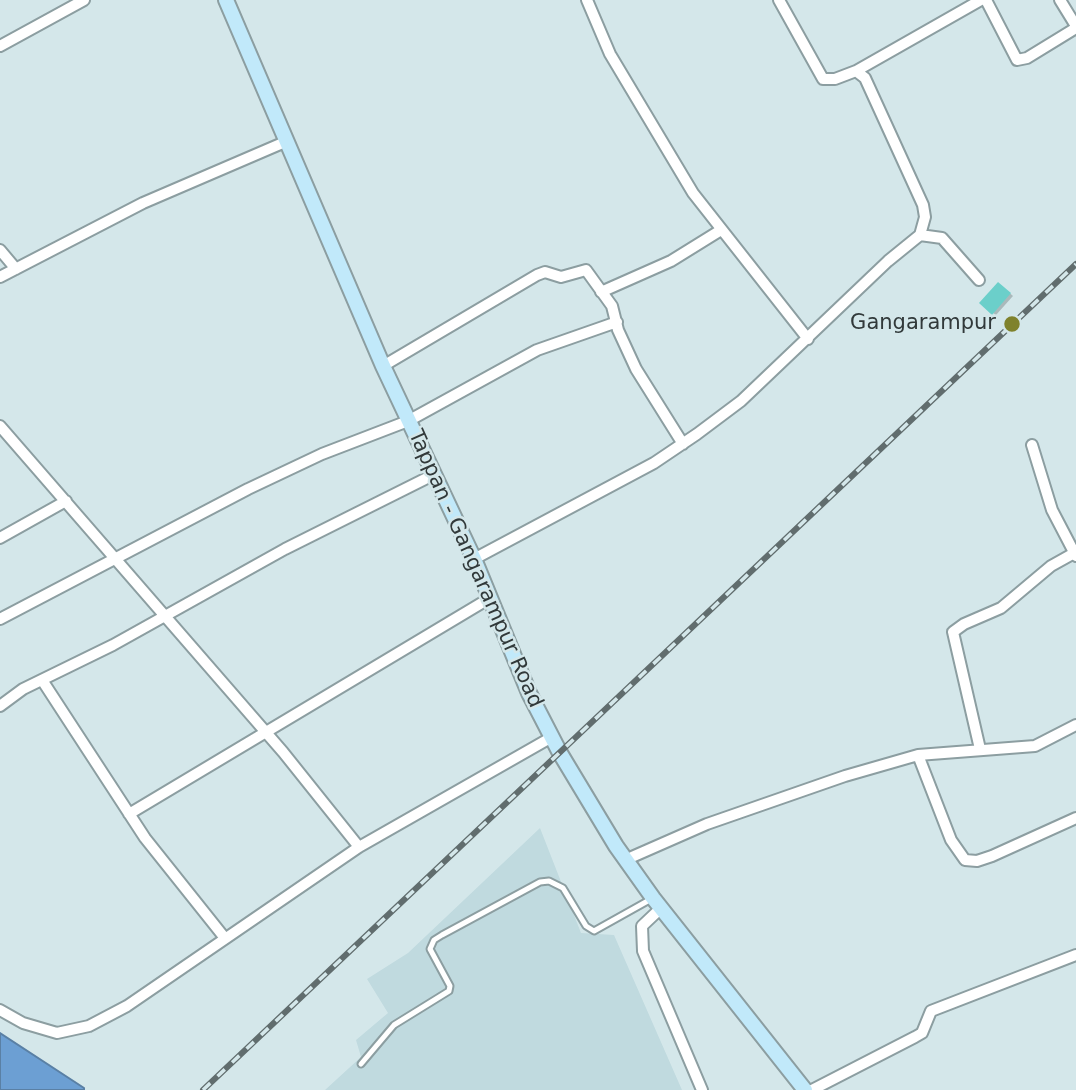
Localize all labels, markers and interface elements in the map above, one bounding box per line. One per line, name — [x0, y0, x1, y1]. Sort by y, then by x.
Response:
place label: Gangarampur — [850, 311, 996, 337]
marker: Gangarampur — [1002, 314, 1022, 334]
street label: Tappan - Gangarampur Road — [402, 426, 548, 712]

